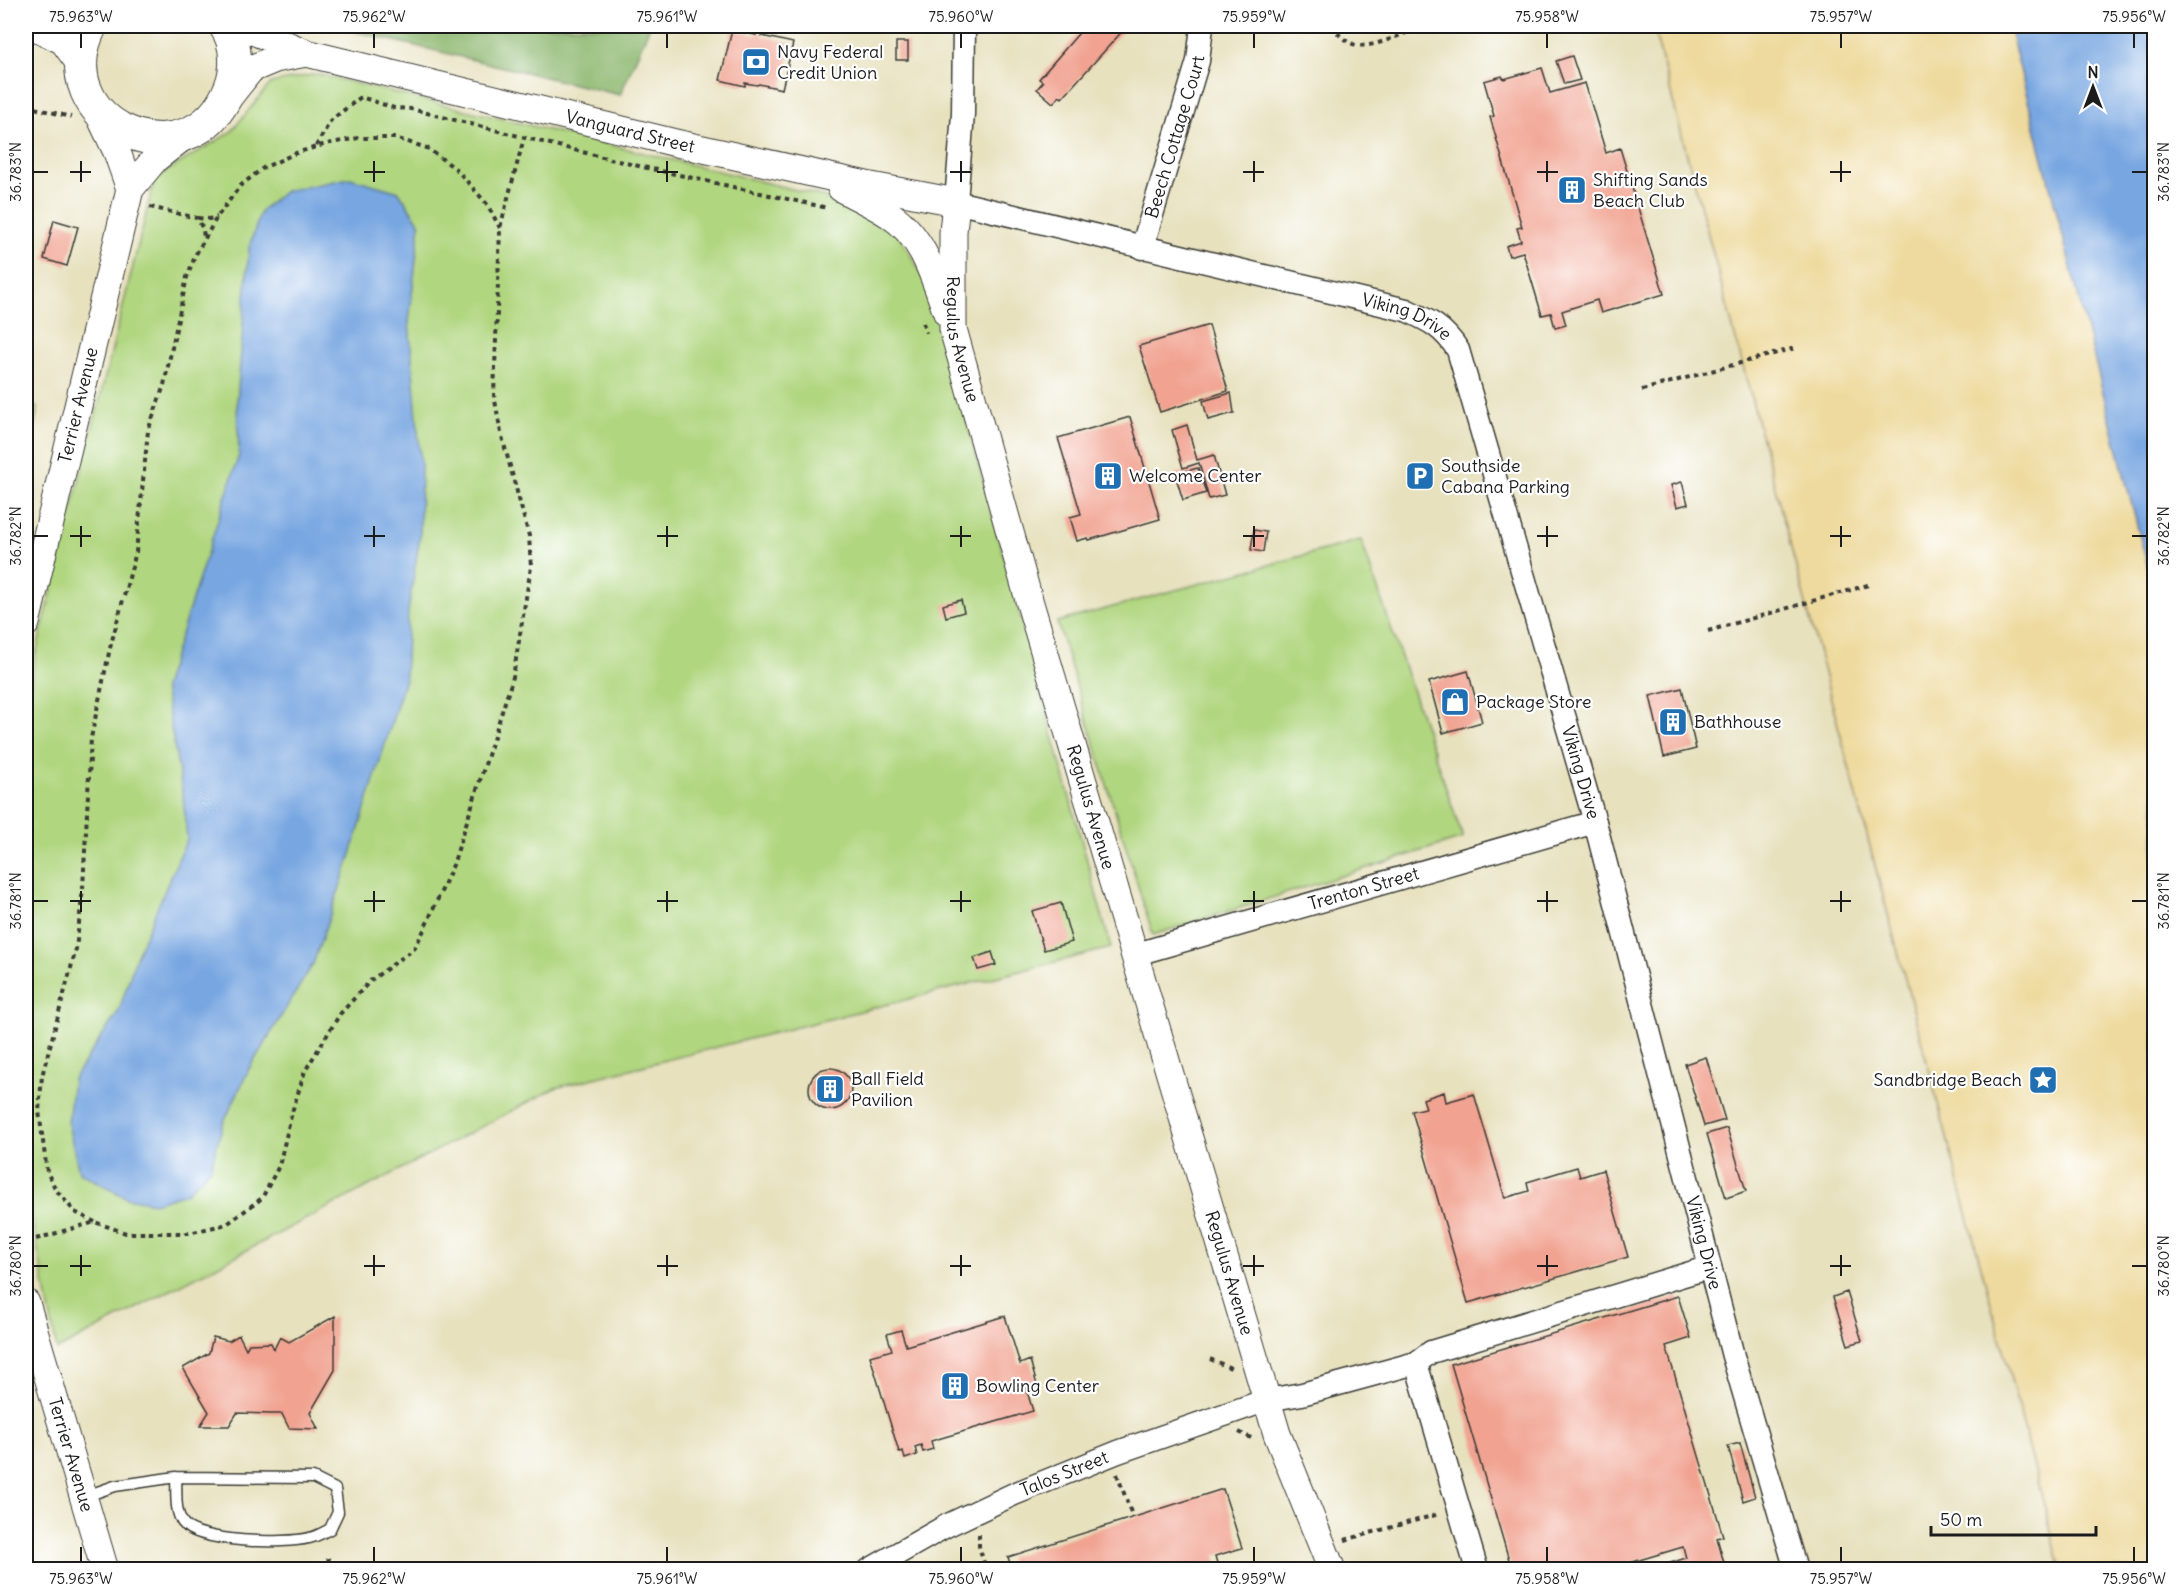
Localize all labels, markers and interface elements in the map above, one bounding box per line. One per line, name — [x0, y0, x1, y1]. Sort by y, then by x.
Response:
text: 75.963°W — [49, 7, 113, 26]
text: 75.962°W — [342, 7, 406, 26]
text: 75.961°W — [637, 7, 698, 26]
text: 75.960°W — [929, 7, 994, 26]
text: 75.959°W — [1222, 7, 1286, 26]
text: 75.958°W — [1515, 7, 1579, 26]
text: 75.957°W — [1810, 7, 1873, 26]
text: 75.956°W — [2102, 7, 2166, 26]
place label: Navy Federal Credit Union — [777, 40, 883, 84]
bank icon: Navy Federal Credit Union — [740, 46, 772, 78]
street label: Beech Cottage Court — [1140, 54, 1210, 221]
north arrow — [2063, 57, 2123, 117]
text: N — [2087, 62, 2099, 82]
street label: Vanguard Street — [563, 105, 697, 158]
text: 36.783°N — [6, 142, 25, 202]
text: 36.783°N — [2154, 142, 2173, 202]
place label: Shifting Sands Beach Club — [1593, 168, 1708, 212]
building icon: Shifting Sands Beach Club — [1556, 174, 1588, 206]
street label: Regulus Avenue — [942, 276, 985, 405]
street label: Viking Drive — [1360, 288, 1457, 345]
street label: Terrier Avenue — [53, 345, 103, 465]
place label: Southside Cabana Parking — [1441, 454, 1570, 498]
building icon: Welcome Center — [1092, 460, 1124, 492]
parking icon: Southside Cabana Parking — [1404, 460, 1436, 492]
place label: Welcome Center — [1129, 464, 1262, 487]
text: 36.782°N — [6, 506, 25, 566]
text: 36.782°N — [2154, 506, 2173, 566]
shop icon: Package Store — [1439, 686, 1471, 718]
place label: Package Store — [1476, 690, 1591, 713]
building icon: Bathhouse — [1657, 706, 1689, 738]
place label: Bathhouse — [1694, 710, 1781, 733]
street label: Viking Drive — [1557, 723, 1606, 822]
street label: Regulus Avenue — [1062, 742, 1120, 872]
street label: Trenton Street — [1306, 861, 1421, 915]
text: 36.781°N — [6, 872, 25, 930]
text: 36.781°N — [2154, 872, 2173, 930]
place icon: Sandbridge Beach — [2027, 1064, 2059, 1096]
place label: Ball Field Pavilion — [851, 1067, 924, 1111]
place label: Sandbridge Beach — [1874, 1068, 2022, 1091]
building icon: Ball Field Pavilion — [814, 1073, 846, 1105]
street label: Viking Drive — [1681, 1193, 1727, 1292]
street label: Regulus Avenue — [1200, 1208, 1259, 1338]
text: 36.780°N — [6, 1235, 25, 1297]
text: 36.780°N — [2154, 1235, 2173, 1297]
building icon: Bowling Center — [939, 1370, 971, 1402]
place label: Bowling Center — [976, 1374, 1100, 1397]
street label: Terrier Avenue — [43, 1394, 99, 1514]
street label: Talos Street — [1016, 1445, 1112, 1501]
scale bar — [1931, 1499, 2096, 1537]
text: 50 m — [1940, 1508, 1982, 1531]
text: 75.963°W — [49, 1569, 113, 1588]
text: 75.962°W — [342, 1569, 406, 1588]
text: 75.961°W — [637, 1569, 698, 1588]
text: 75.960°W — [929, 1569, 994, 1588]
text: 75.959°W — [1222, 1569, 1286, 1588]
text: 75.958°W — [1515, 1569, 1579, 1588]
text: 75.957°W — [1810, 1569, 1873, 1588]
text: 75.956°W — [2102, 1569, 2166, 1588]

